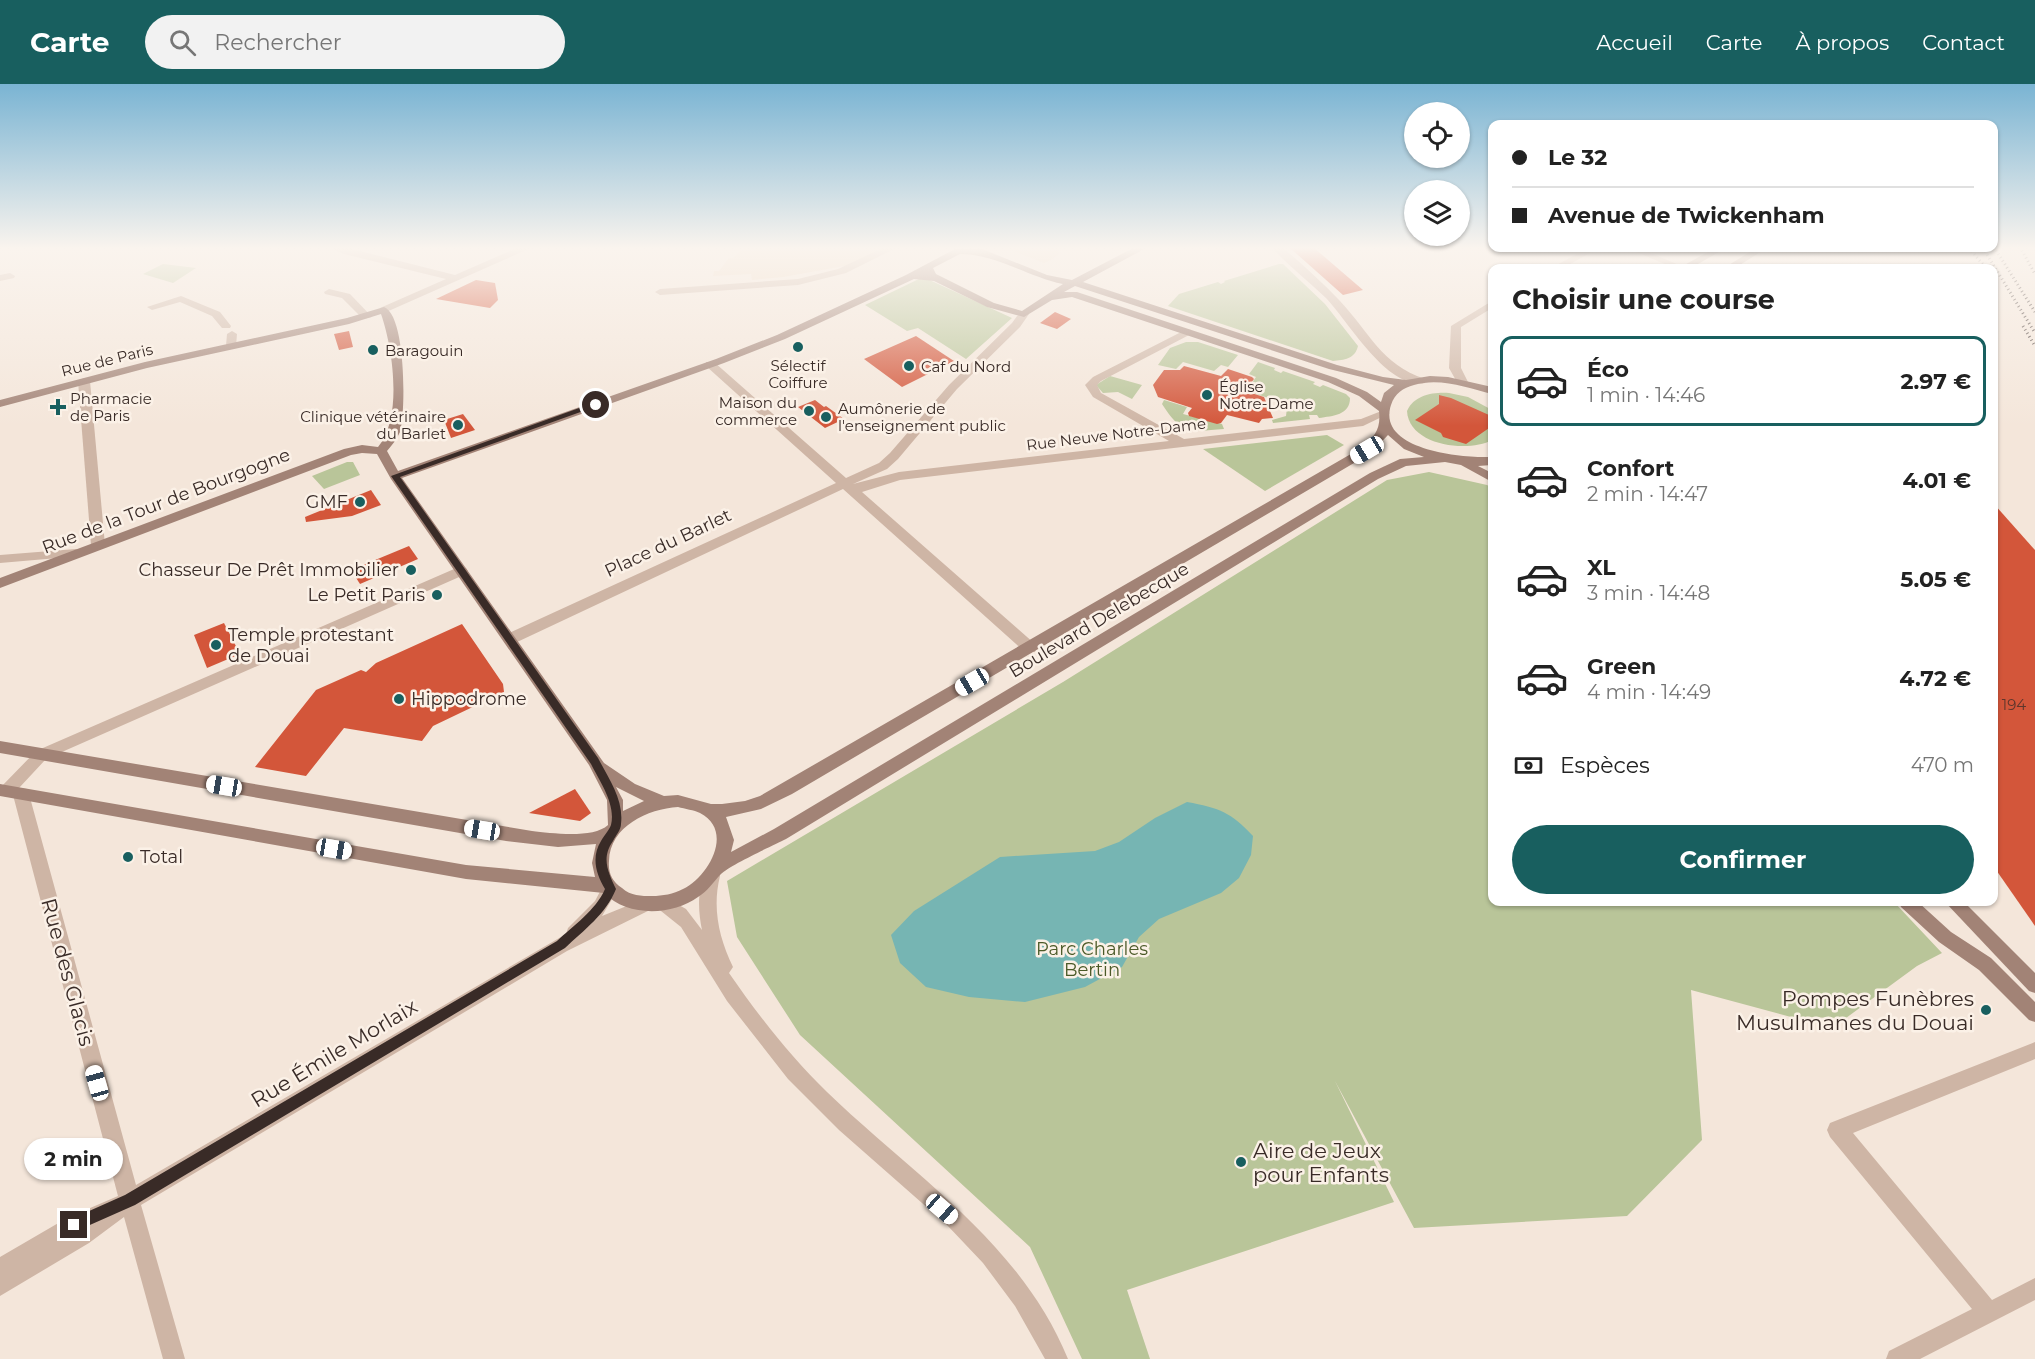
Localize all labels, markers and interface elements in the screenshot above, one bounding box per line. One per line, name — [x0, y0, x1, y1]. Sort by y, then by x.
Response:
search box — [145, 15, 565, 69]
text: Carte — [30, 25, 109, 59]
icon: search — [166, 26, 199, 59]
text: Rechercher — [214, 29, 342, 56]
text: Accueil — [1596, 30, 1673, 55]
text: Carte — [1706, 30, 1762, 55]
text: À propos — [1795, 30, 1889, 55]
text: Contact — [1922, 30, 2005, 55]
map controls — [1404, 102, 1470, 246]
button: locate — [1404, 102, 1470, 168]
text: Le 32 — [1548, 144, 1607, 171]
button: layers — [1404, 180, 1470, 246]
text: Avenue de Twickenham — [1548, 202, 1825, 229]
text: Choisir une course — [1512, 283, 1775, 316]
street label: Rue de Paris — [59, 339, 155, 381]
marker: Sélectif Coiffure — [791, 340, 805, 354]
place label: Baragouin — [385, 341, 463, 360]
marker: Baragouin — [366, 343, 380, 357]
icon: car — [1515, 354, 1569, 408]
place label: Sélectif Coiffure — [769, 356, 827, 392]
text: Éco — [1587, 356, 1629, 383]
place label: Caf du Nord — [921, 357, 1011, 376]
marker: Caf du Nord — [902, 359, 916, 373]
text: 2.97 € — [1900, 368, 1971, 395]
place label: Église Notre-Dame — [1219, 377, 1314, 413]
text: 1 min · 14:46 — [1587, 383, 1705, 407]
marker: Église Notre-Dame — [1200, 388, 1214, 402]
place label: Pharmacie de Paris — [70, 389, 152, 425]
route start — [582, 391, 609, 418]
place label: Maison du commerce — [715, 393, 797, 429]
place label: Aumônerie de l'enseignement public — [838, 399, 1006, 435]
marker: Pharmacie de Paris — [51, 400, 65, 414]
marker: Maison du commerce — [802, 404, 816, 418]
place label: Clinique vétérinaire du Barlet — [300, 407, 446, 443]
marker: Aumônerie de l'enseignement public — [819, 410, 833, 424]
street label: Rue Neuve Notre-Dame — [1025, 414, 1207, 454]
marker: Clinique vétérinaire du Barlet — [451, 418, 465, 432]
car — [1347, 433, 1387, 467]
street label: Rue de la Tour de Bourgogne — [39, 443, 293, 559]
icon: car — [1515, 453, 1569, 507]
text: Confort — [1587, 455, 1674, 482]
text: 4.01 € — [1902, 467, 1971, 494]
text: 2 min · 14:47 — [1587, 482, 1708, 506]
place label: GMF — [306, 491, 348, 513]
marker: GMF — [353, 495, 367, 509]
street label: Place du Barlet — [601, 504, 735, 582]
icon: car — [1515, 552, 1569, 606]
text: XL — [1587, 554, 1616, 581]
street label: Boulevard Delebecque — [1005, 557, 1193, 683]
place label: Chasseur De Prêt Immobilier — [138, 559, 399, 581]
marker: Chasseur De Prêt Immobilier — [404, 563, 418, 577]
text: 5.05 € — [1900, 566, 1971, 593]
text: 3 min · 14:48 — [1587, 581, 1710, 605]
place label: Le Petit Paris — [307, 584, 425, 606]
marker: Le Petit Paris — [430, 588, 444, 602]
place label: Temple protestant de Douai — [228, 624, 394, 667]
marker: Temple protestant de Douai — [209, 638, 223, 652]
icon: car — [1515, 651, 1569, 705]
text: Green — [1587, 653, 1656, 680]
car — [952, 665, 992, 699]
text: 4.72 € — [1899, 665, 1971, 692]
text: 4 min · 14:49 — [1587, 680, 1711, 704]
place label: Hippodrome — [411, 688, 527, 710]
marker: Hippodrome — [392, 692, 406, 706]
house number: 194 — [2002, 695, 2026, 714]
icon: cash — [1512, 749, 1545, 782]
text: Espèces — [1560, 752, 1650, 779]
text: 470 m — [1911, 753, 1974, 777]
car — [205, 774, 243, 798]
car — [463, 818, 501, 842]
button: Confirmer — [1512, 825, 1974, 894]
car — [315, 837, 353, 861]
place label: Total — [140, 846, 183, 868]
marker: Total — [121, 850, 135, 864]
street label: Rue des Glacis — [36, 895, 100, 1049]
park label: Parc Charles Bertin — [1036, 938, 1148, 981]
place label: Pompes Funèbres Musulmanes du Douai — [1736, 986, 1974, 1035]
street label: Rue Émile Morlaix — [246, 993, 422, 1113]
marker: Pompes Funèbres Musulmanes du Douai — [1979, 1003, 1993, 1017]
car — [83, 1063, 111, 1103]
callout: 2 min — [25, 1138, 124, 1180]
place label: Aire de Jeux pour Enfants — [1253, 1138, 1389, 1187]
text: 2 min — [44, 1147, 103, 1171]
marker: Aire de Jeux pour Enfants — [1234, 1155, 1248, 1169]
car — [923, 1190, 961, 1228]
route end — [60, 1211, 87, 1238]

